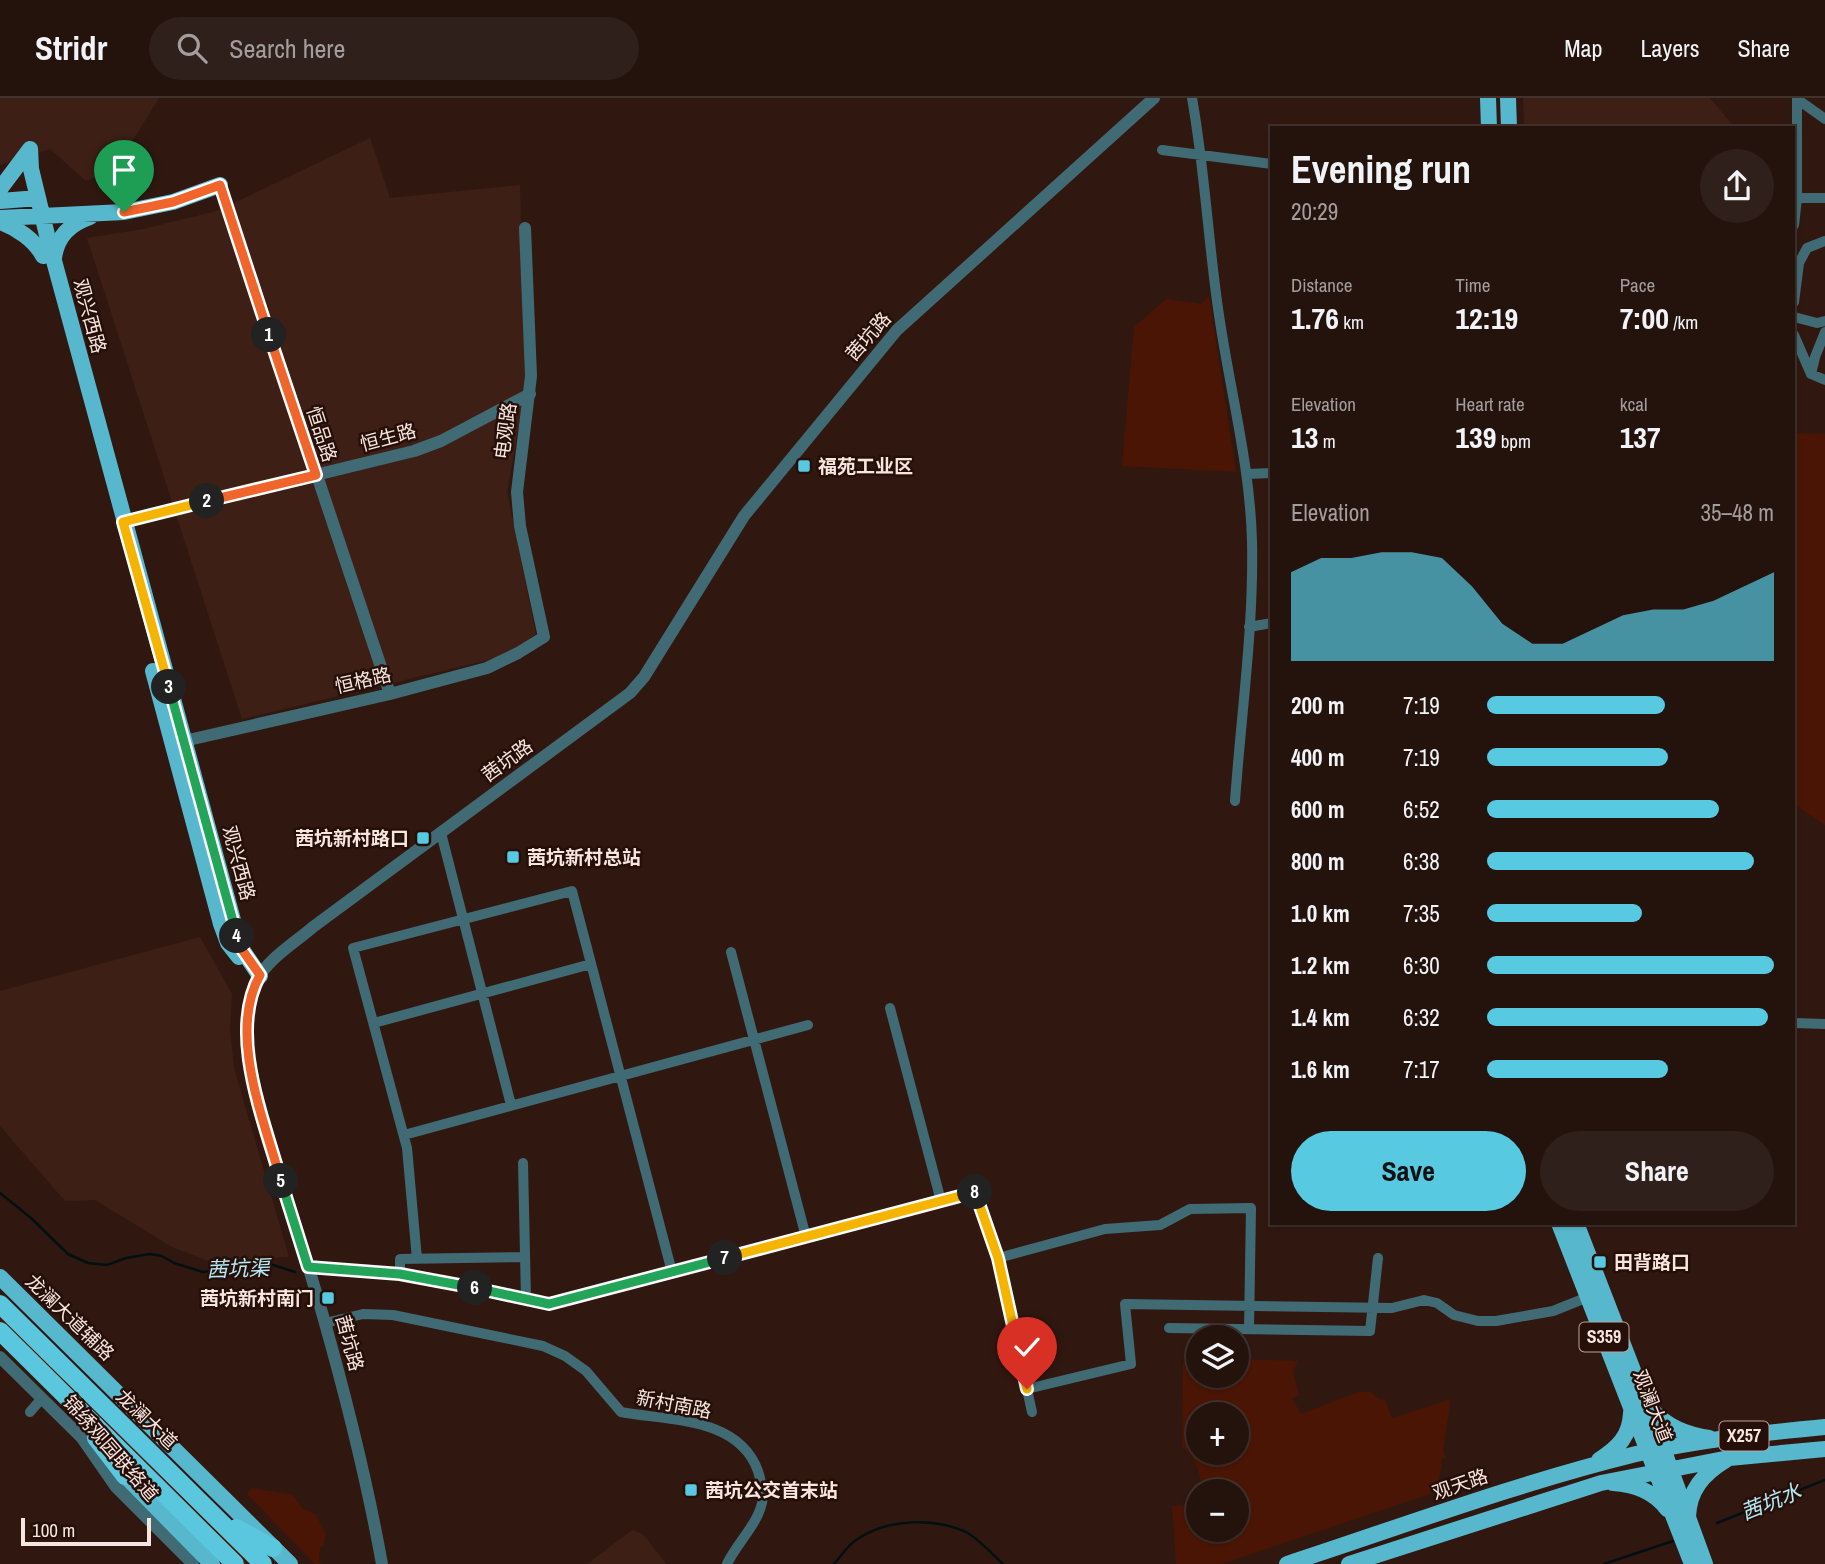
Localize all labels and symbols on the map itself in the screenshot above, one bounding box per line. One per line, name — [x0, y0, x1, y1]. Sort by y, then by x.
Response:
pin — [94, 140, 154, 212]
street label: 观兴西路 — [68, 276, 112, 356]
street label: 茜坑路 — [839, 306, 897, 366]
pin: 1 — [252, 317, 286, 352]
street label: 电观路 — [488, 401, 522, 461]
street label: 恒品路 — [301, 403, 343, 465]
street label: 恒生路 — [357, 417, 419, 457]
place label: 福苑工业区 — [818, 453, 913, 479]
marker: 福苑工业区 — [796, 458, 812, 474]
pin: 2 — [190, 484, 224, 518]
street label: 恒格路 — [332, 661, 394, 699]
pin: 3 — [152, 670, 186, 704]
street label: 茜坑路 — [476, 733, 538, 787]
street label: 观兴西路 — [217, 823, 261, 903]
place label: 茜坑新村路口 — [295, 825, 409, 851]
marker: 茜坑新村路口 — [415, 830, 431, 846]
place label: 茜坑新村总站 — [527, 844, 641, 870]
marker: 茜坑新村总站 — [505, 849, 521, 865]
pin: 4 — [219, 918, 254, 954]
pin: 5 — [264, 1164, 298, 1198]
pin: 8 — [958, 1174, 992, 1210]
pin: 7 — [708, 1240, 742, 1276]
place label: 田背路口 — [1614, 1249, 1690, 1275]
water label: 茜坑渠 — [206, 1253, 273, 1284]
marker: 田背路口 — [1592, 1254, 1608, 1270]
street label: 龙澜大道辅路 — [20, 1268, 120, 1366]
pin: 6 — [458, 1270, 492, 1306]
place label: 茜坑新村南门 — [200, 1285, 314, 1311]
marker: 茜坑新村南门 — [320, 1290, 336, 1306]
street label: 茜坑路 — [330, 1312, 370, 1374]
pin — [997, 1317, 1057, 1389]
road number: S359 — [1580, 1322, 1628, 1352]
street label: 观澜大道 — [1627, 1366, 1679, 1446]
street label: 龙澜大道 — [111, 1383, 183, 1455]
street label: 新村南路 — [634, 1384, 714, 1424]
street label: 锦绣观园联络道 — [58, 1389, 164, 1507]
road number: X257 — [1720, 1422, 1768, 1450]
street label: 观天路 — [1429, 1462, 1491, 1506]
water label: 茜坑水 — [1736, 1476, 1806, 1527]
place label: 茜坑公交首末站 — [705, 1477, 838, 1503]
marker: 茜坑公交首末站 — [683, 1482, 699, 1498]
scale bar — [21, 1515, 150, 1547]

